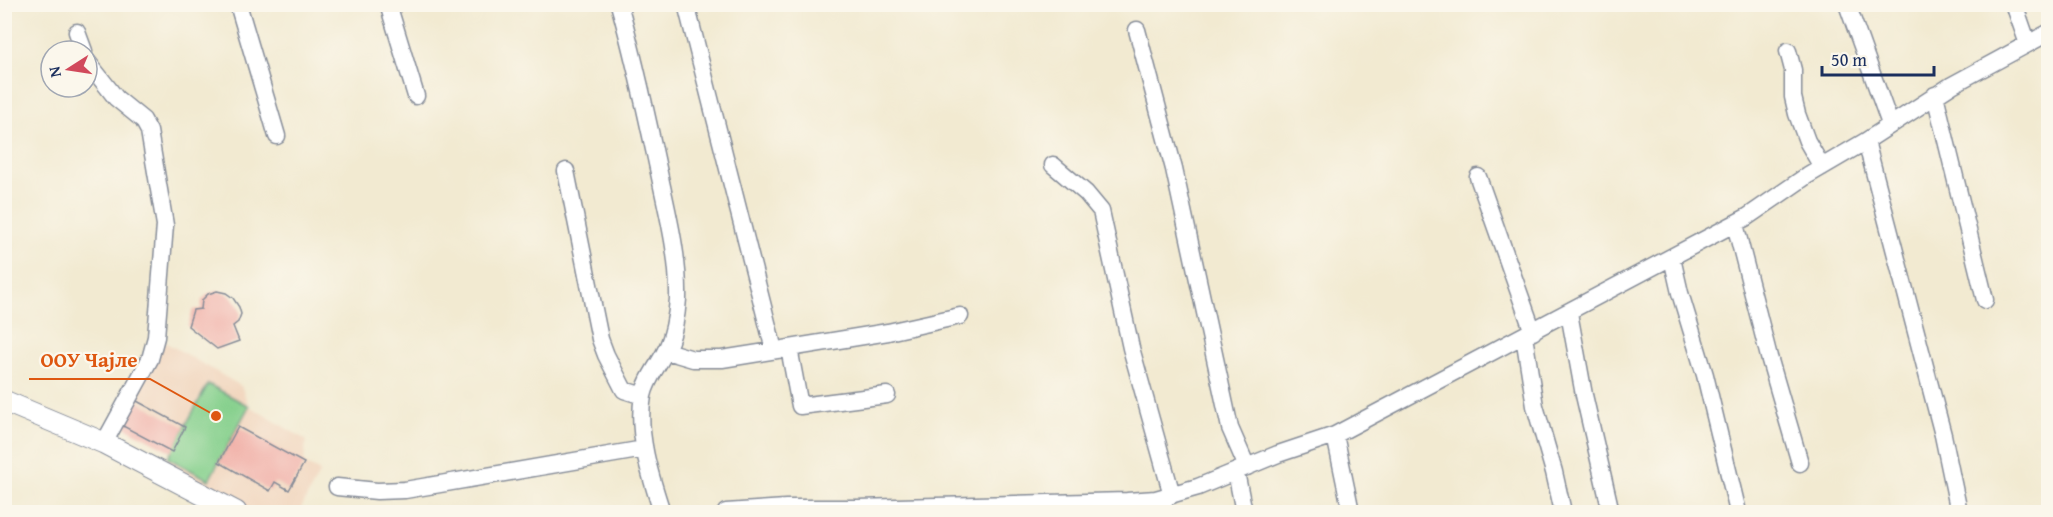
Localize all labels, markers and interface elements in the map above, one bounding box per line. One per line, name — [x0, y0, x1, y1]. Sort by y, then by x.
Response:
north arrow — [39, 39, 99, 99]
scale bar — [1822, 39, 1934, 77]
text: 50 m — [1831, 46, 1867, 73]
text: N — [41, 64, 67, 80]
callout: ООУ Чајле — [29, 340, 150, 379]
text: ООУ Чајле — [40, 344, 138, 375]

